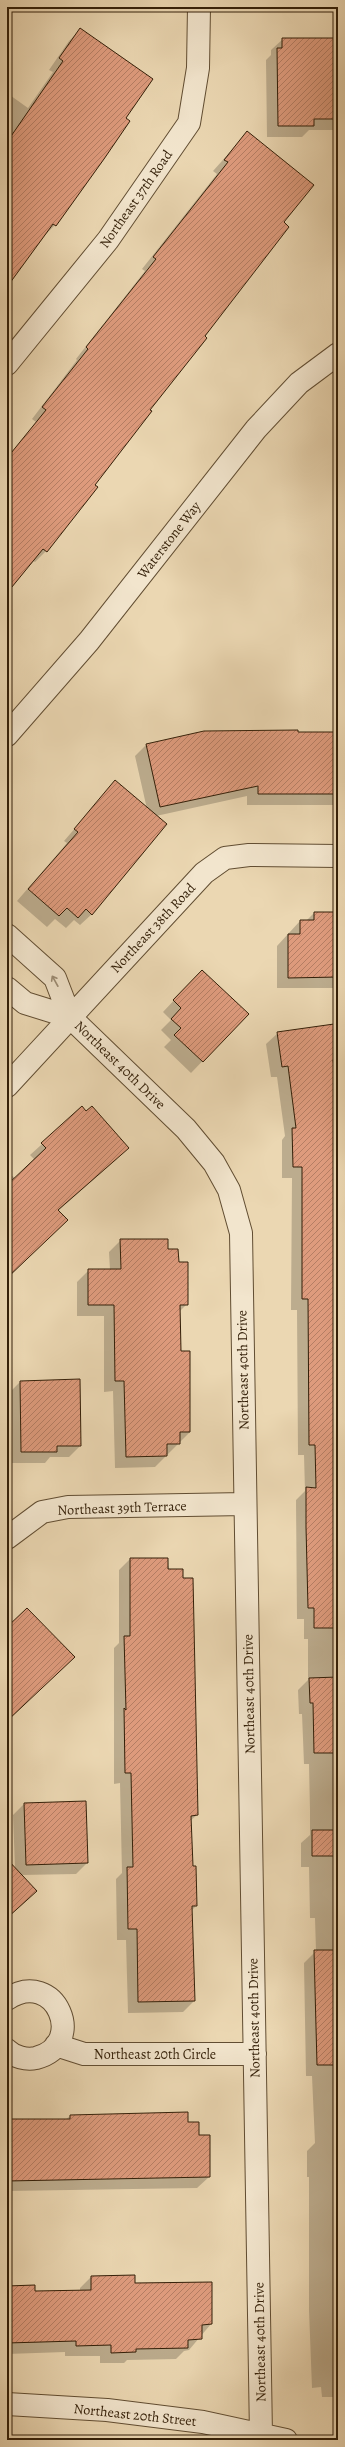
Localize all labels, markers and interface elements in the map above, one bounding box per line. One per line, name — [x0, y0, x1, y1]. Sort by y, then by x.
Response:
street label: Northeast 37th Road — [95, 146, 177, 252]
street label: Waterstone Way — [132, 497, 206, 583]
street label: Northeast 38th Road — [106, 879, 200, 977]
one-way arrow — [51, 975, 58, 987]
street label: Northeast 40th Drive — [70, 1016, 170, 1114]
street label: Northeast 40th Drive — [232, 1310, 254, 1430]
street label: Northeast 39th Terrace — [57, 1496, 187, 1520]
street label: Northeast 40th Drive — [238, 1634, 260, 1754]
street label: Northeast 40th Drive — [243, 1958, 265, 2078]
street label: Northeast 20th Circle — [94, 2045, 216, 2064]
street label: Northeast 40th Drive — [249, 2282, 271, 2402]
street label: Northeast 20th Street — [73, 2399, 198, 2431]

